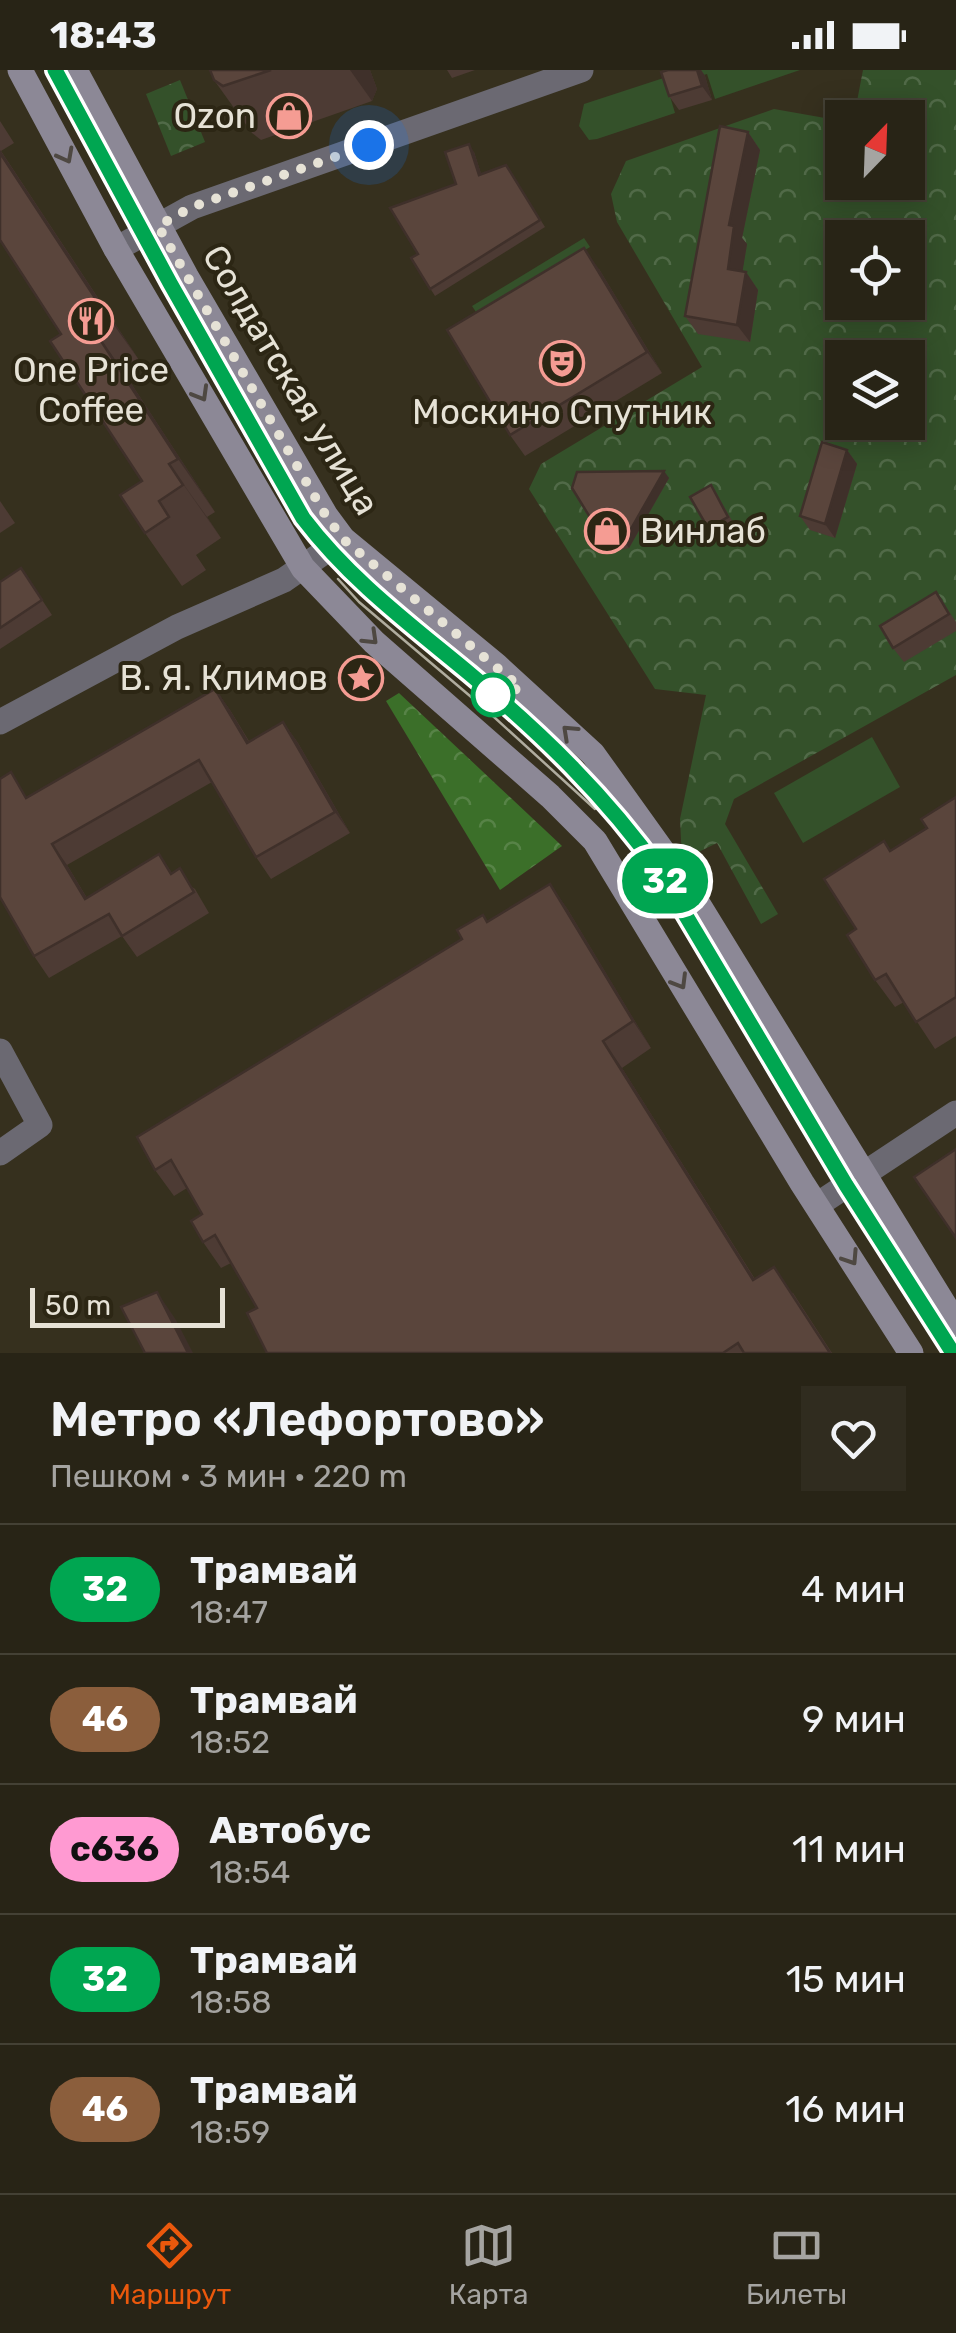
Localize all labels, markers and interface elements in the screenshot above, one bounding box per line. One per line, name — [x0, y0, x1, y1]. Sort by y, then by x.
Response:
text: 18:43 — [50, 12, 157, 58]
shop icon: Ozon — [266, 93, 312, 139]
place label: Ozon — [173, 95, 256, 137]
north arrow — [825, 100, 925, 200]
map controls — [825, 100, 925, 440]
your location — [344, 120, 394, 170]
one-way arrow — [54, 145, 73, 164]
button: locate — [825, 220, 925, 320]
street label: Солдатская улица — [194, 237, 388, 523]
restaurant icon: One Price Coffee — [68, 298, 114, 344]
theatre icon: Москино Спутник — [539, 340, 585, 386]
button: layers — [825, 340, 925, 440]
place label: One Price Coffee — [13, 349, 169, 431]
one-way arrow — [188, 383, 208, 401]
place label: Москино Спутник — [412, 391, 712, 433]
shop icon: Винлаб — [584, 508, 630, 554]
place label: Винлаб — [640, 510, 766, 552]
one-way arrow — [359, 626, 377, 644]
place icon: В. Я. Климов — [338, 655, 384, 701]
place label: В. Я. Климов — [119, 657, 328, 699]
unlabelled marker — [472, 674, 514, 716]
one-way arrow — [562, 726, 581, 744]
line badge: 32 — [620, 848, 710, 914]
text: 32 — [642, 860, 688, 902]
one-way arrow — [668, 971, 687, 989]
one-way arrow — [839, 1247, 858, 1265]
scale bar — [30, 1283, 225, 1328]
text: 50 m — [45, 1289, 111, 1322]
button: heart — [801, 1386, 906, 1491]
text: Метро «Лефортово» — [50, 1391, 544, 1448]
text: Пешком · 3 мин · 220 m — [50, 1457, 407, 1495]
text: Трамвай — [190, 1547, 358, 1593]
text: 4 мин — [801, 1566, 906, 1612]
text: 32 — [82, 1568, 128, 1610]
text: 18:47 — [190, 1593, 268, 1631]
text: Трамвай — [190, 1677, 358, 1723]
text: 9 мин — [802, 1696, 906, 1742]
text: 46 — [82, 1698, 128, 1740]
text: 18:52 — [190, 1723, 270, 1761]
text: Автобус — [209, 1807, 371, 1853]
text: 11 мин — [792, 1826, 906, 1872]
text: с636 — [70, 1828, 159, 1870]
text: 18:54 — [209, 1853, 290, 1891]
text: Трамвай — [190, 1937, 358, 1983]
text: 15 мин — [786, 1956, 906, 2002]
text: 32 — [82, 1958, 128, 2000]
text: 18:58 — [190, 1983, 272, 2021]
text: Трамвай — [190, 2067, 358, 2113]
text: 16 мин — [785, 2086, 906, 2132]
text: 46 — [82, 2088, 128, 2130]
text: 18:59 — [190, 2113, 270, 2151]
tab: Маршрут — [109, 2218, 231, 2311]
tab: Карта — [449, 2218, 529, 2311]
tab: Билеты — [746, 2218, 847, 2311]

